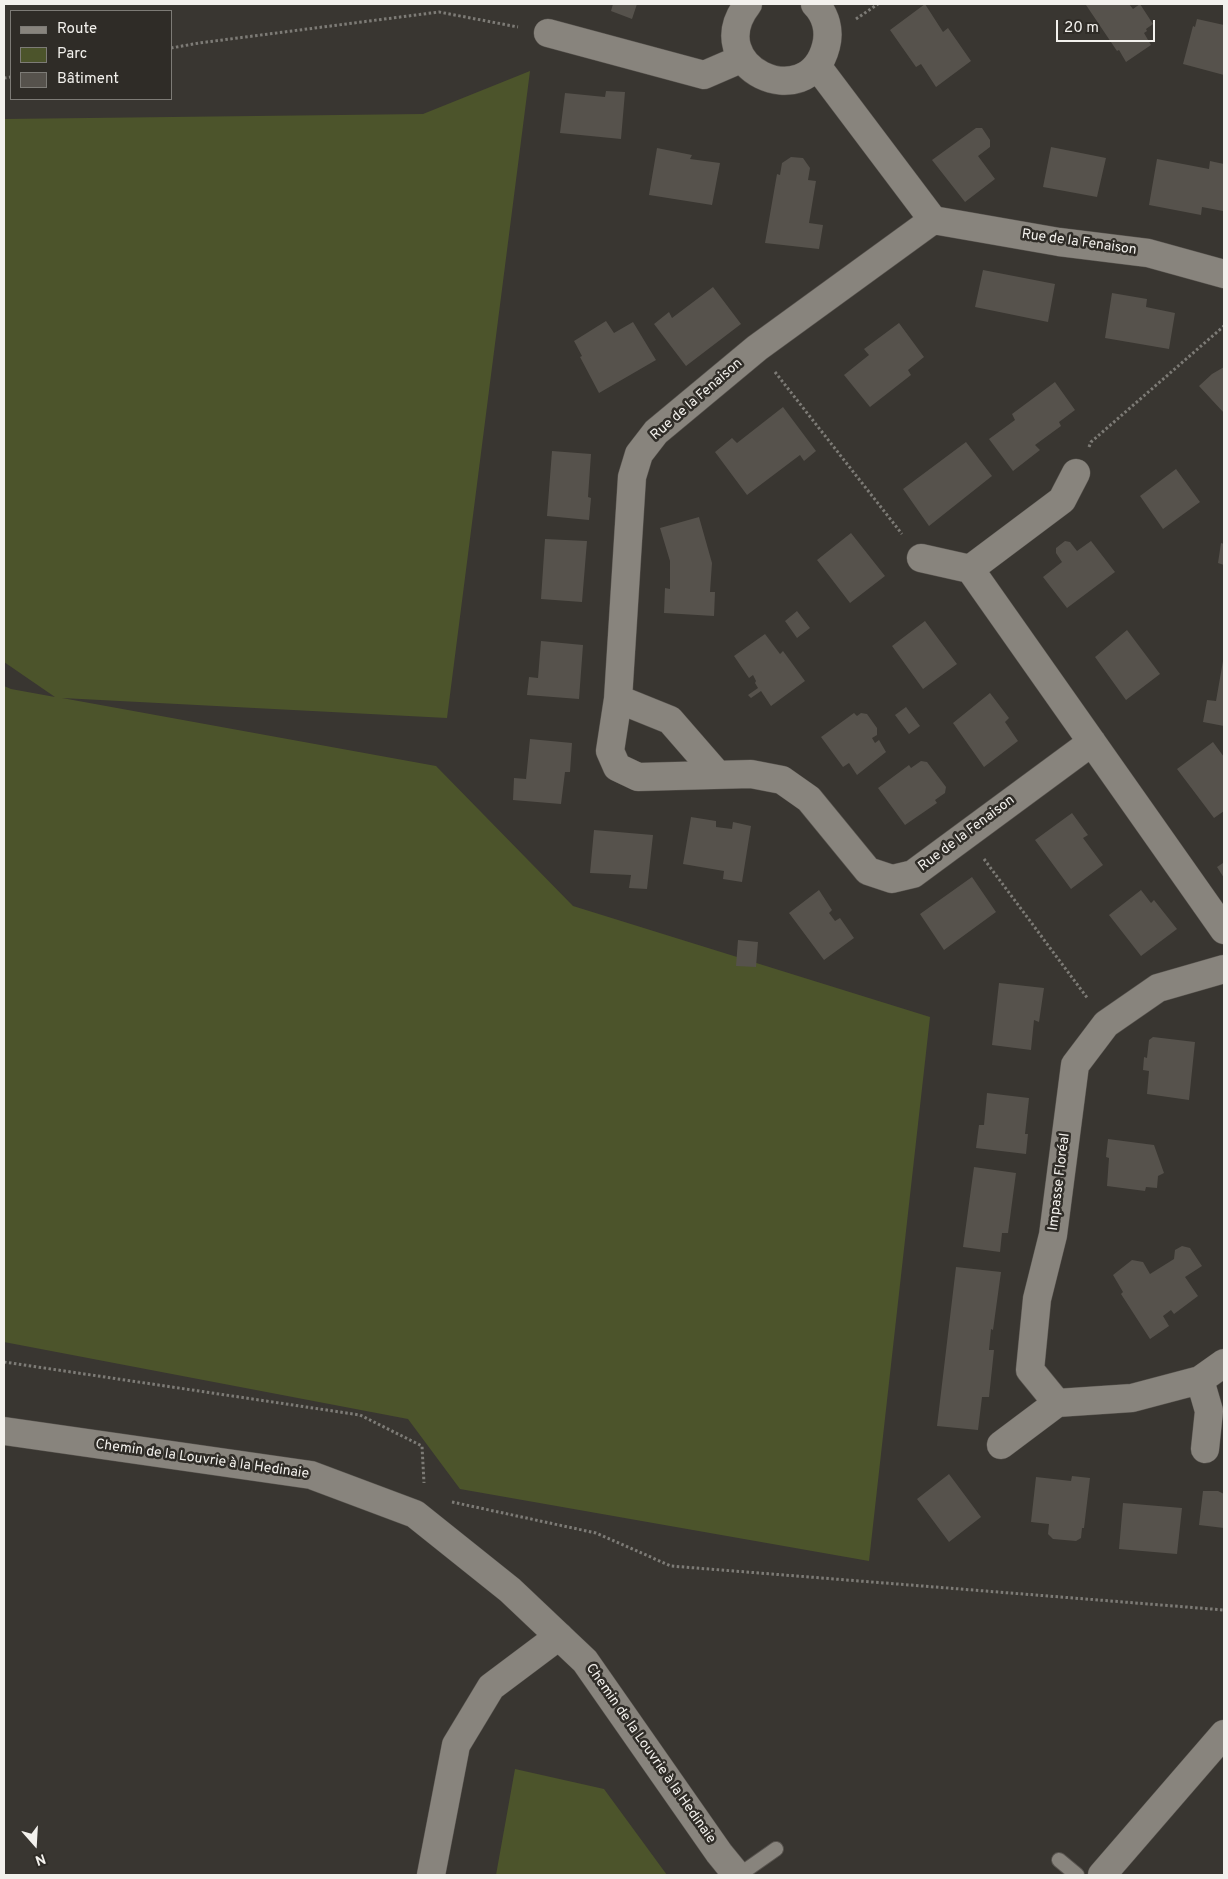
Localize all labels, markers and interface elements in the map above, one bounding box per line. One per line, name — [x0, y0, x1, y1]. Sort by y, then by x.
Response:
legend — [10, 10, 172, 100]
scale bar — [1058, 10, 1157, 42]
text: 20 m — [1064, 19, 1099, 38]
text: Route — [57, 20, 97, 39]
text: Parc — [57, 45, 87, 64]
text: Bâtiment — [57, 70, 119, 89]
street label: Rue de la Fenaison — [1020, 227, 1138, 259]
street label: Rue de la Fenaison — [648, 356, 746, 444]
street label: Rue de la Fenaison — [916, 792, 1018, 876]
street label: Impasse Floréal — [1046, 1132, 1074, 1232]
street label: Chemin de la Louvrie à la Hedinaie — [94, 1437, 310, 1483]
street label: Chemin de la Louvrie à la Hedinaie — [581, 1661, 719, 1847]
north arrow — [10, 1819, 60, 1869]
text: N — [33, 1849, 48, 1868]

